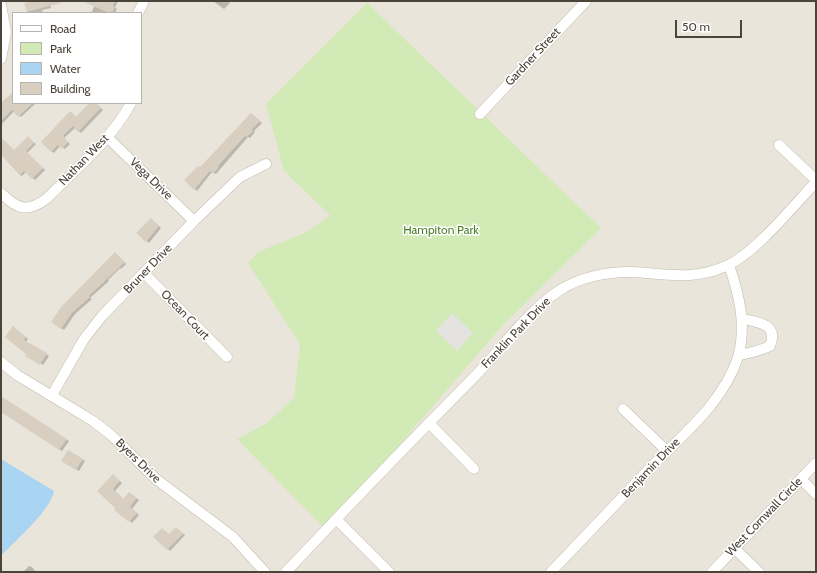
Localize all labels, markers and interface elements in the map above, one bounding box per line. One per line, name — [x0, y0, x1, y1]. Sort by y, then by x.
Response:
legend — [12, 12, 142, 104]
scale bar — [677, 12, 744, 38]
text: 50 m — [682, 19, 710, 34]
text: Road — [50, 21, 76, 36]
street label: Gardner Street — [502, 25, 564, 89]
text: Park — [50, 41, 72, 56]
text: Water — [50, 61, 80, 76]
text: Building — [50, 81, 91, 96]
street label: Nathan West — [56, 131, 112, 189]
street label: Vega Drive — [127, 155, 175, 203]
park label: Hampiton Park — [403, 223, 479, 237]
street label: Bruner Drive — [121, 241, 175, 297]
street label: Ocean Court — [158, 287, 212, 343]
street label: Franklin Park Drive — [478, 294, 554, 372]
street label: Benjamin Drive — [619, 435, 683, 501]
street label: Byers Drive — [112, 436, 164, 486]
street label: West Cornwall Circle — [723, 475, 805, 559]

